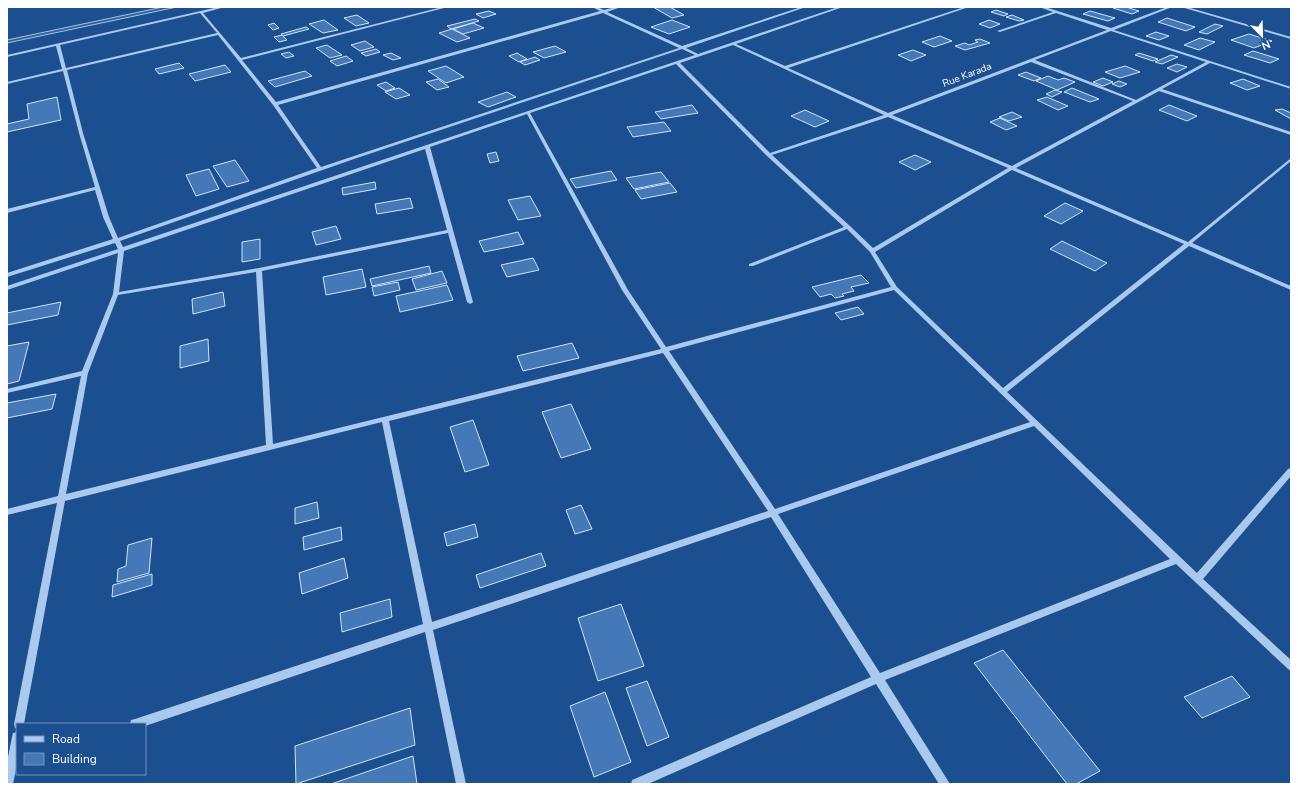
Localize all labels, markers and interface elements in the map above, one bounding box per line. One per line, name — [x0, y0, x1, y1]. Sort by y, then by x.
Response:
north arrow — [1242, 16, 1282, 56]
text: N — [1259, 36, 1272, 53]
street label: Rue Karada — [940, 59, 994, 91]
legend — [16, 723, 146, 775]
text: Road — [52, 731, 80, 747]
text: Building — [52, 751, 97, 767]

